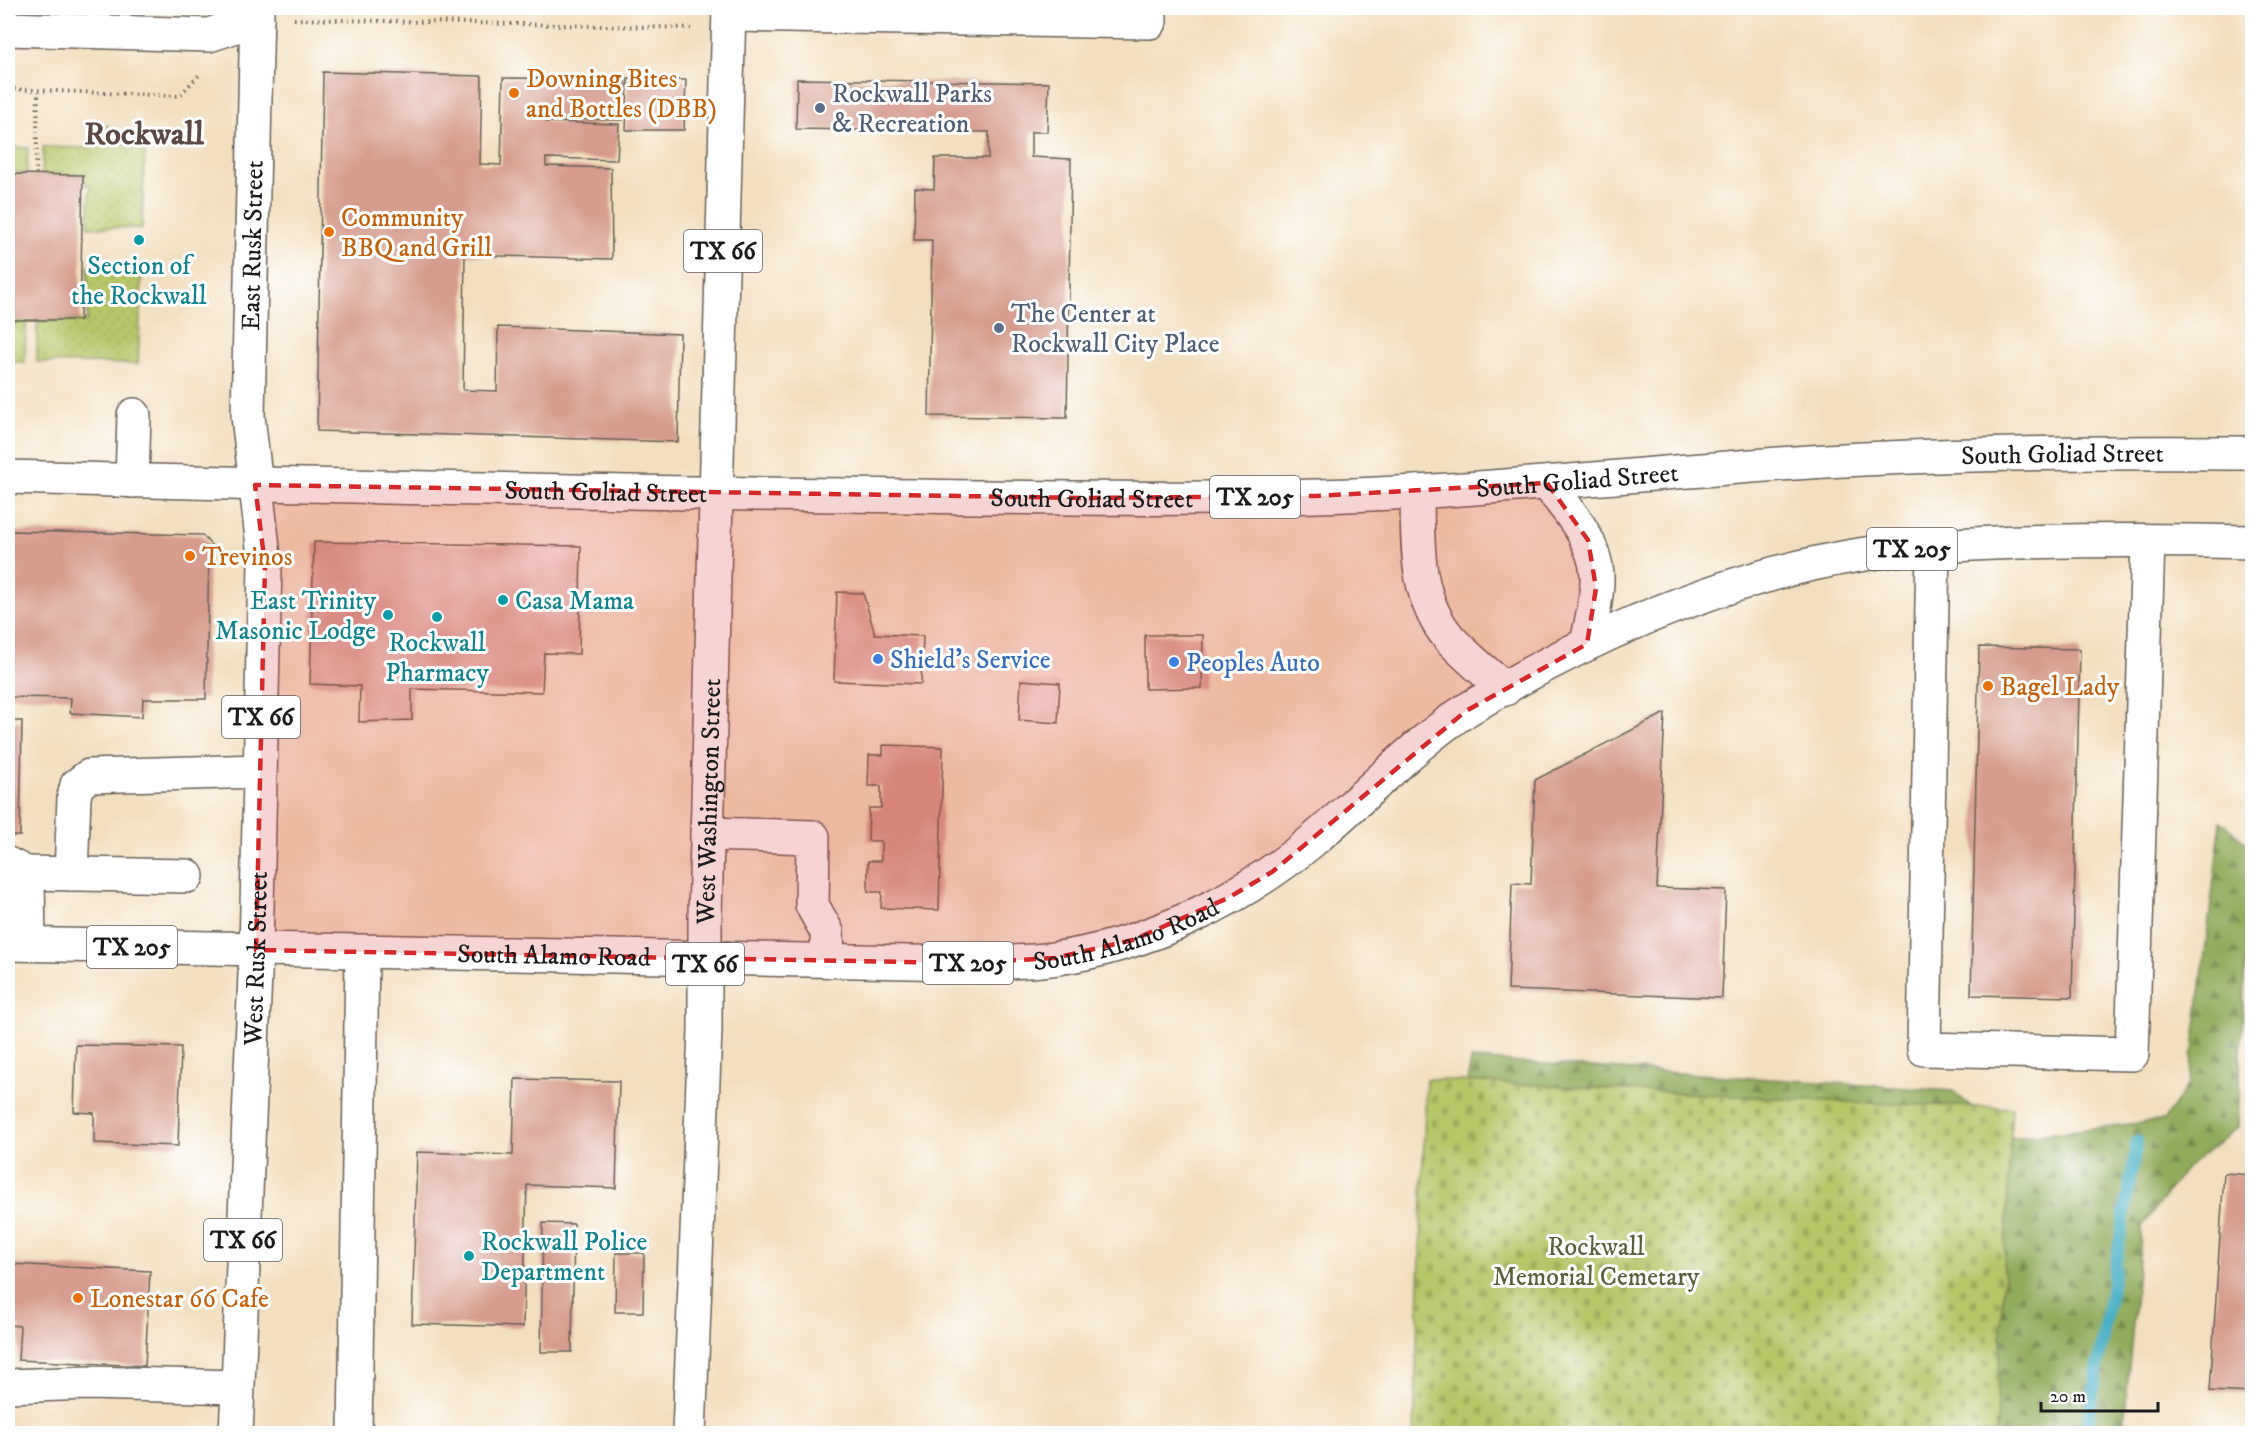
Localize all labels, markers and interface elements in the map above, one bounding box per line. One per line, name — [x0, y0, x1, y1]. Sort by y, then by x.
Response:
place label: Downing Bites and Bottles (DBB) — [526, 63, 717, 126]
place label: Rockwall Parks & Recreation — [832, 78, 992, 141]
marker: Downing Bites and Bottles (DBB) — [507, 86, 521, 100]
marker: Rockwall Parks & Recreation — [813, 101, 827, 115]
district label: Rockwall — [84, 115, 204, 155]
street label: East Rusk Street — [235, 160, 272, 331]
place label: Community BBQ and Grill — [341, 202, 492, 265]
marker: Community BBQ and Grill — [322, 225, 336, 239]
road number: TX 66 — [684, 230, 762, 272]
marker: Section of the Rockwall — [132, 233, 146, 247]
place label: Section of the Rockwall — [71, 250, 207, 313]
place label: The Center at Rockwall City Place — [1011, 298, 1220, 361]
marker: The Center at Rockwall City Place — [992, 321, 1006, 335]
street label: South Goliad Street — [1961, 438, 2164, 473]
street label: South Goliad Street — [1475, 457, 1680, 506]
street label: South Goliad Street — [504, 475, 707, 511]
road number: TX 205 — [1210, 476, 1300, 518]
street label: South Goliad Street — [990, 482, 1193, 516]
road number: TX 205 — [1867, 528, 1957, 570]
place label: Trevinos — [202, 541, 292, 574]
marker: Trevinos — [183, 549, 197, 563]
place label: East Trinity Masonic Lodge — [215, 585, 377, 648]
place label: Casa Mama — [515, 585, 634, 618]
marker: Casa Mama — [496, 593, 510, 607]
marker: East Trinity Masonic Lodge — [381, 608, 395, 622]
marker: Rockwall Pharmacy — [430, 610, 444, 624]
place label: Rockwall Pharmacy — [385, 627, 489, 690]
place label: Shield's Service — [890, 644, 1051, 677]
place label: Peoples Auto — [1186, 647, 1320, 680]
marker: Shield's Service — [871, 652, 885, 666]
marker: Peoples Auto — [1167, 655, 1181, 669]
place label: Bagel Lady — [2000, 671, 2120, 704]
street label: West Washington Street — [690, 678, 729, 926]
marker: Bagel Lady — [1981, 679, 1995, 693]
road number: TX 66 — [222, 696, 300, 738]
street label: West Rusk Street — [237, 871, 276, 1047]
street label: South Alamo Road — [1032, 891, 1225, 979]
road number: TX 205 — [87, 926, 177, 968]
street label: South Alamo Road — [457, 938, 651, 975]
road number: TX 205 — [923, 942, 1013, 984]
road number: TX 66 — [666, 943, 744, 985]
road number: TX 66 — [204, 1219, 282, 1261]
place label: Rockwall Police Department — [481, 1226, 647, 1289]
park label: Rockwall Memorial Cemetary — [1493, 1231, 1700, 1294]
marker: Rockwall Police Department — [462, 1249, 476, 1263]
place label: Lonestar 66 Cafe — [90, 1283, 269, 1316]
marker: Lonestar 66 Cafe — [71, 1291, 85, 1305]
scale bar — [2041, 1375, 2158, 1413]
text: 20 m — [2050, 1386, 2086, 1408]

